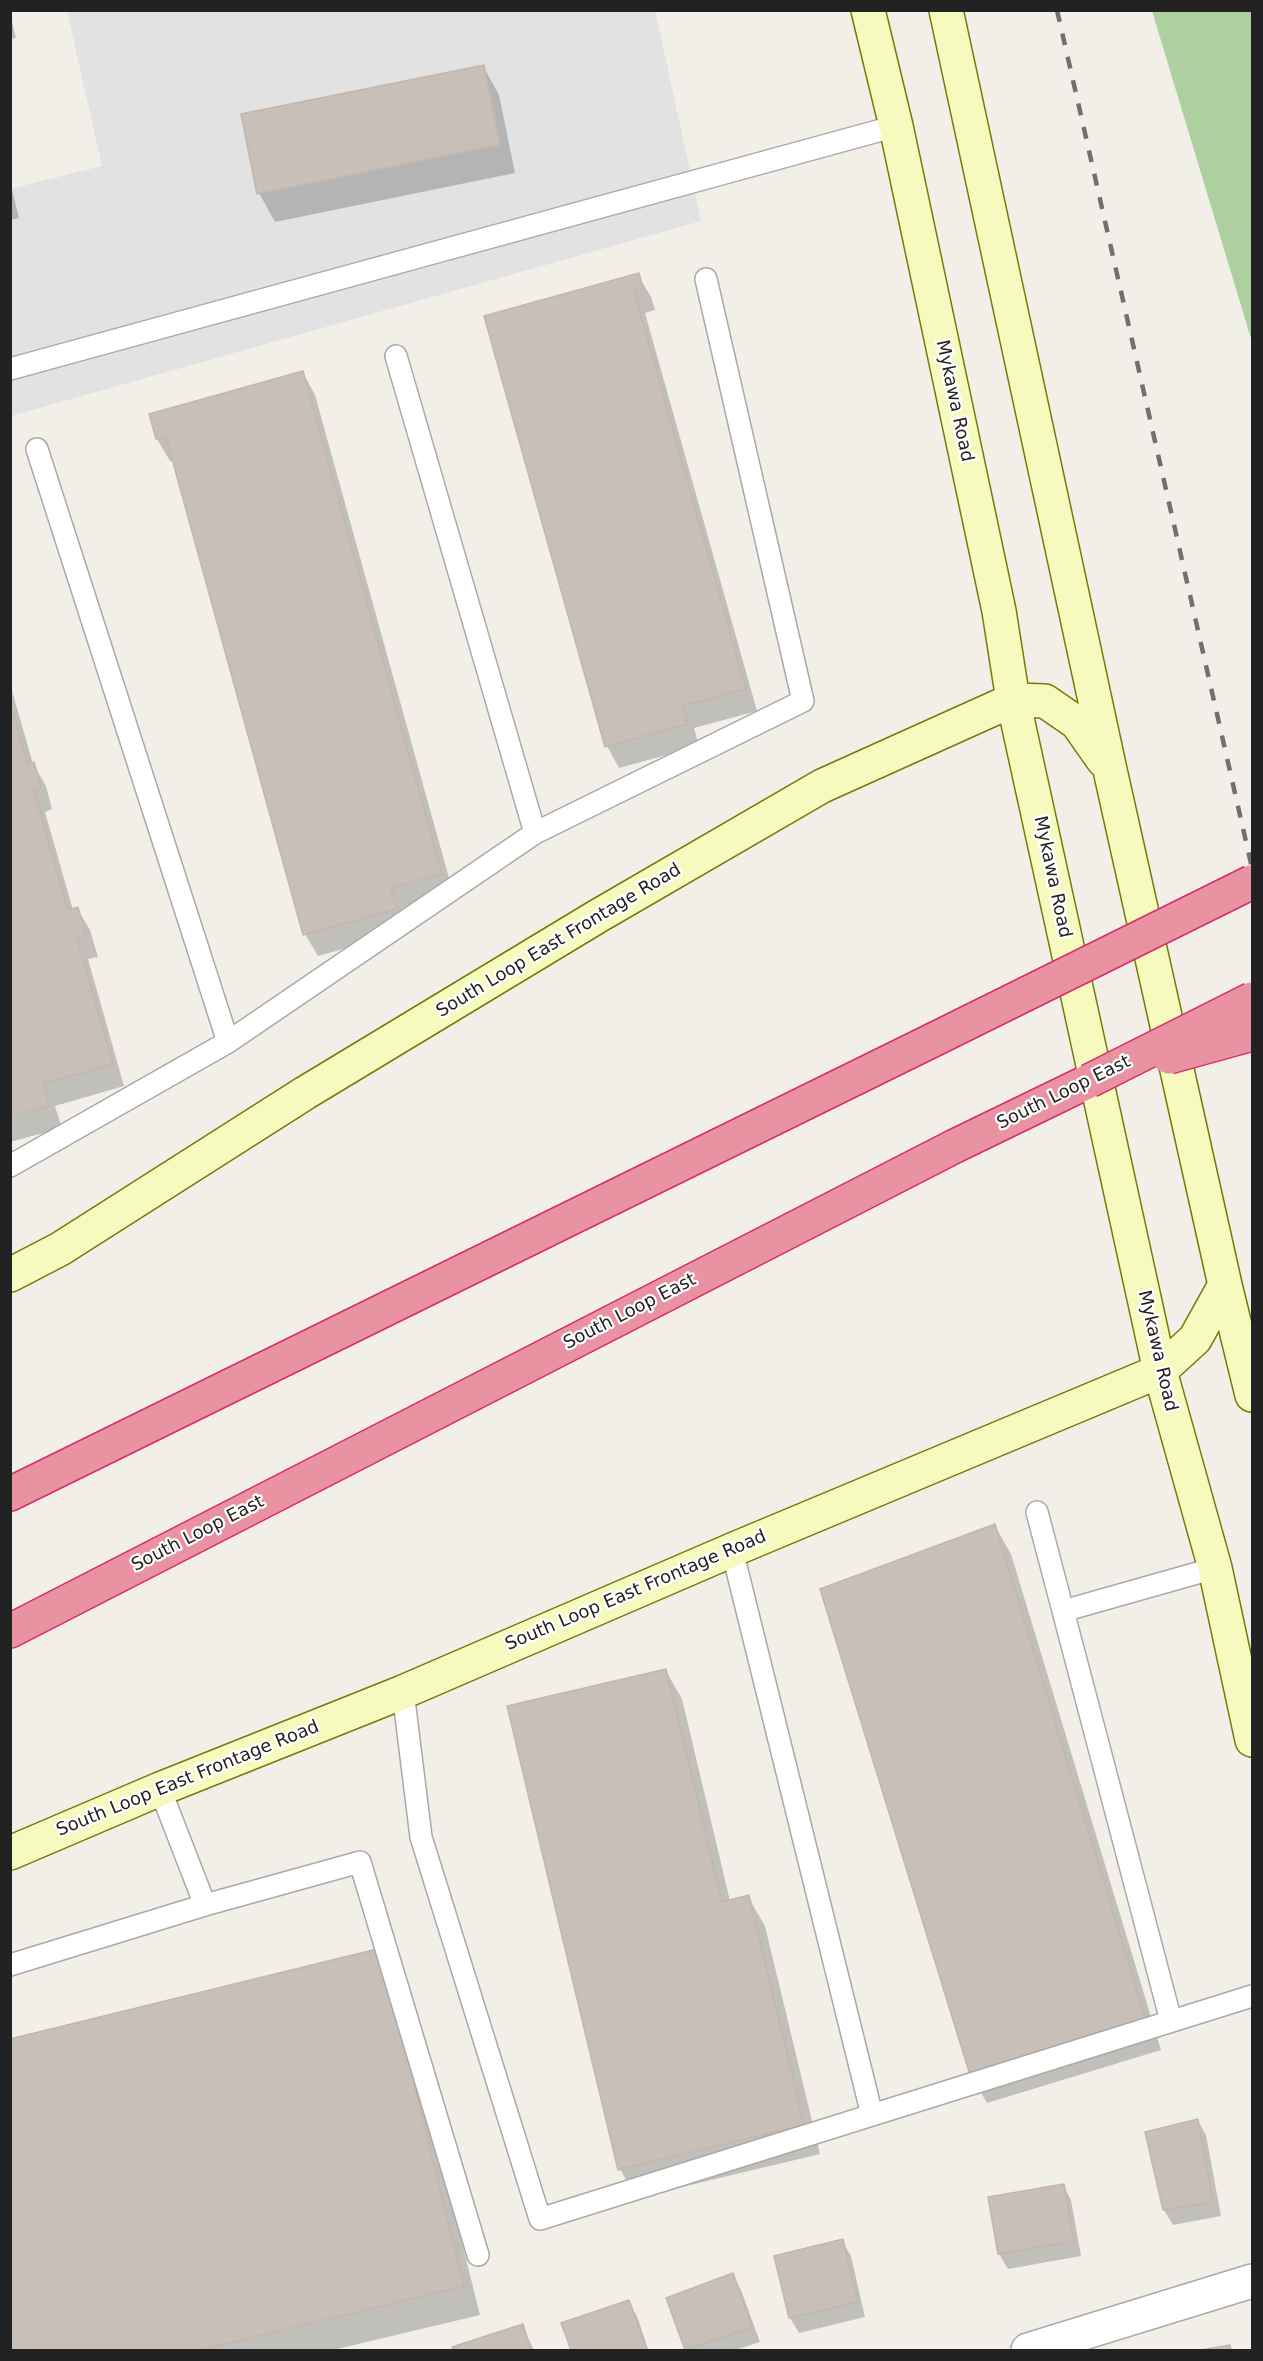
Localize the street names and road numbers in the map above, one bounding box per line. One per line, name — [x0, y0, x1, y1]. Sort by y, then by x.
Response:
street label: Mykawa Road — [931, 338, 977, 464]
street label: Mykawa Road — [1029, 814, 1075, 940]
street label: South Loop East Frontage Road — [433, 859, 685, 1023]
street label: South Loop East — [994, 1051, 1134, 1135]
street label: South Loop East — [560, 1269, 700, 1355]
street label: Mykawa Road — [1133, 1288, 1181, 1414]
street label: South Loop East — [128, 1491, 268, 1577]
street label: South Loop East Frontage Road — [502, 1526, 770, 1656]
street label: South Loop East Frontage Road — [53, 1716, 323, 1842]

